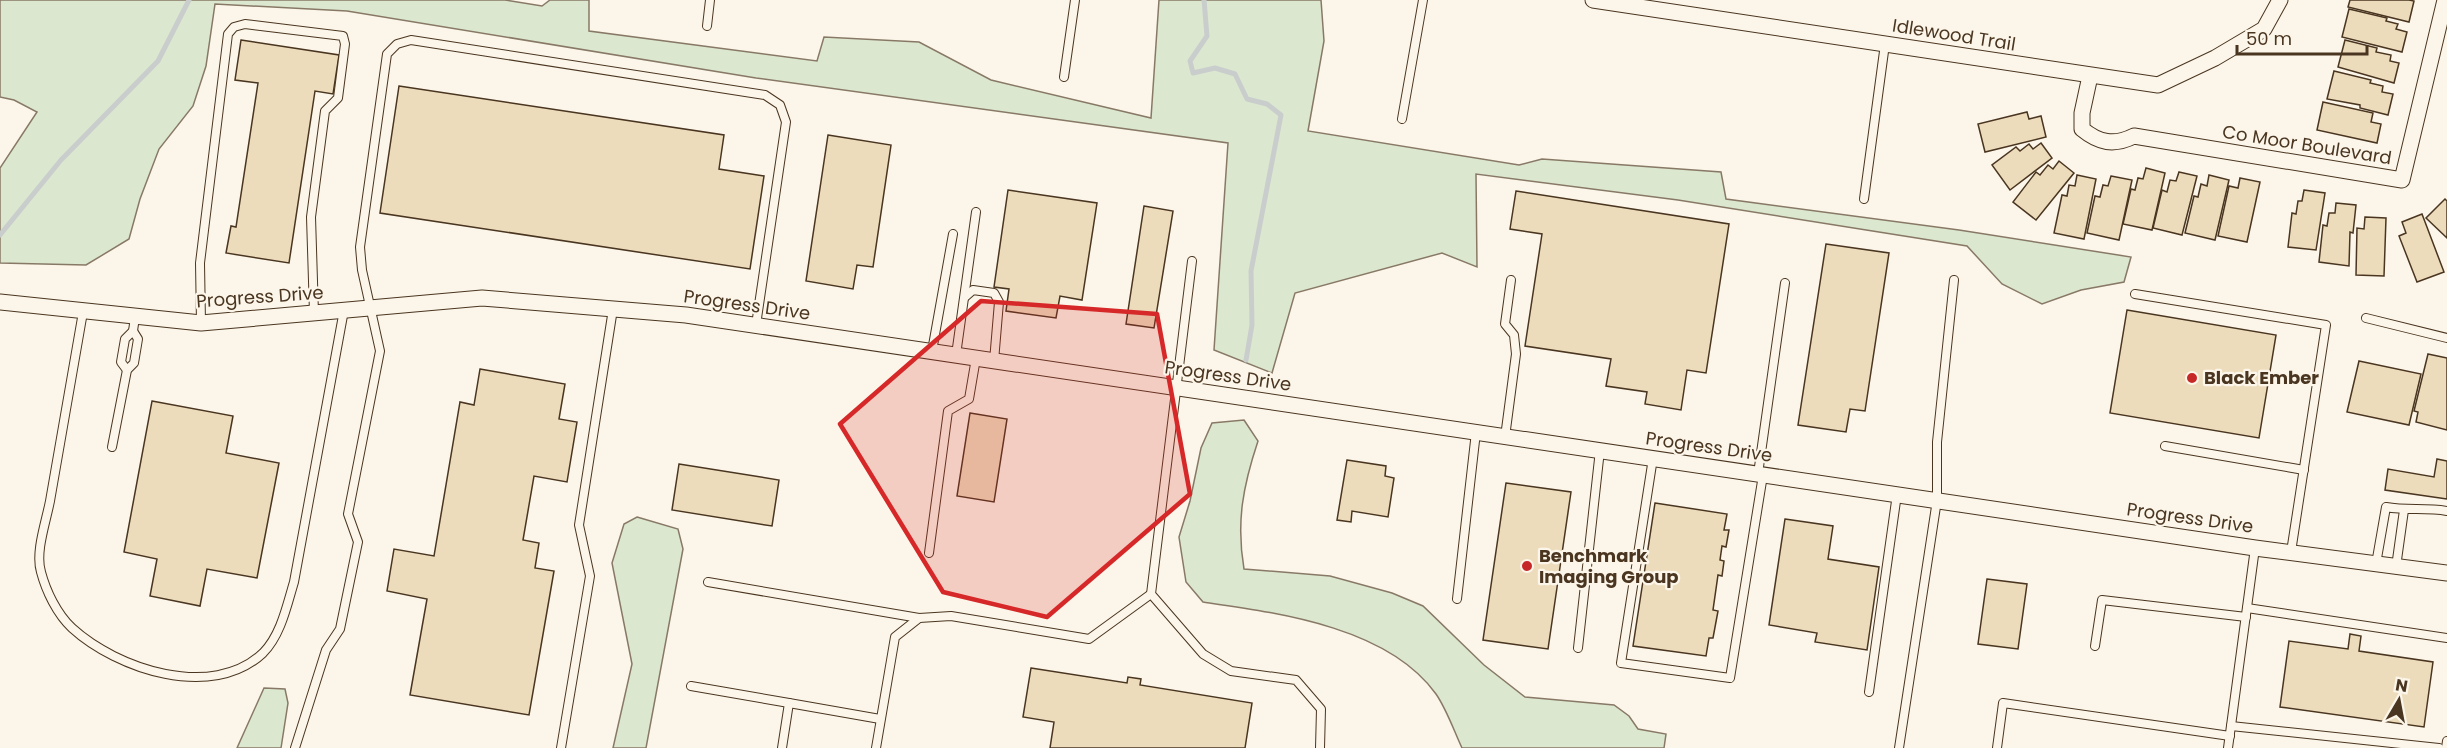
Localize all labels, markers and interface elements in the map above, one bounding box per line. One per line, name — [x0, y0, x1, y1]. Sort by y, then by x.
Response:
street label: Idlewood Trail — [1891, 12, 2017, 57]
scale bar — [2237, 18, 2368, 56]
text: 50 m — [2246, 26, 2292, 51]
street label: Co Moor Boulevard — [2221, 119, 2394, 170]
street label: Progress Drive — [196, 280, 324, 313]
street label: Progress Drive — [682, 283, 812, 326]
street label: Progress Drive — [1163, 354, 1293, 397]
place label: Black Ember — [2204, 365, 2319, 390]
marker: Black Ember — [2185, 371, 2199, 385]
street label: Progress Drive — [1644, 425, 1774, 468]
street label: Progress Drive — [2125, 496, 2255, 539]
place label: Benchmark Imaging Group — [1539, 543, 1679, 589]
marker: Benchmark Imaging Group — [1520, 559, 1534, 573]
north arrow — [2369, 670, 2429, 730]
text: N — [2394, 673, 2409, 698]

